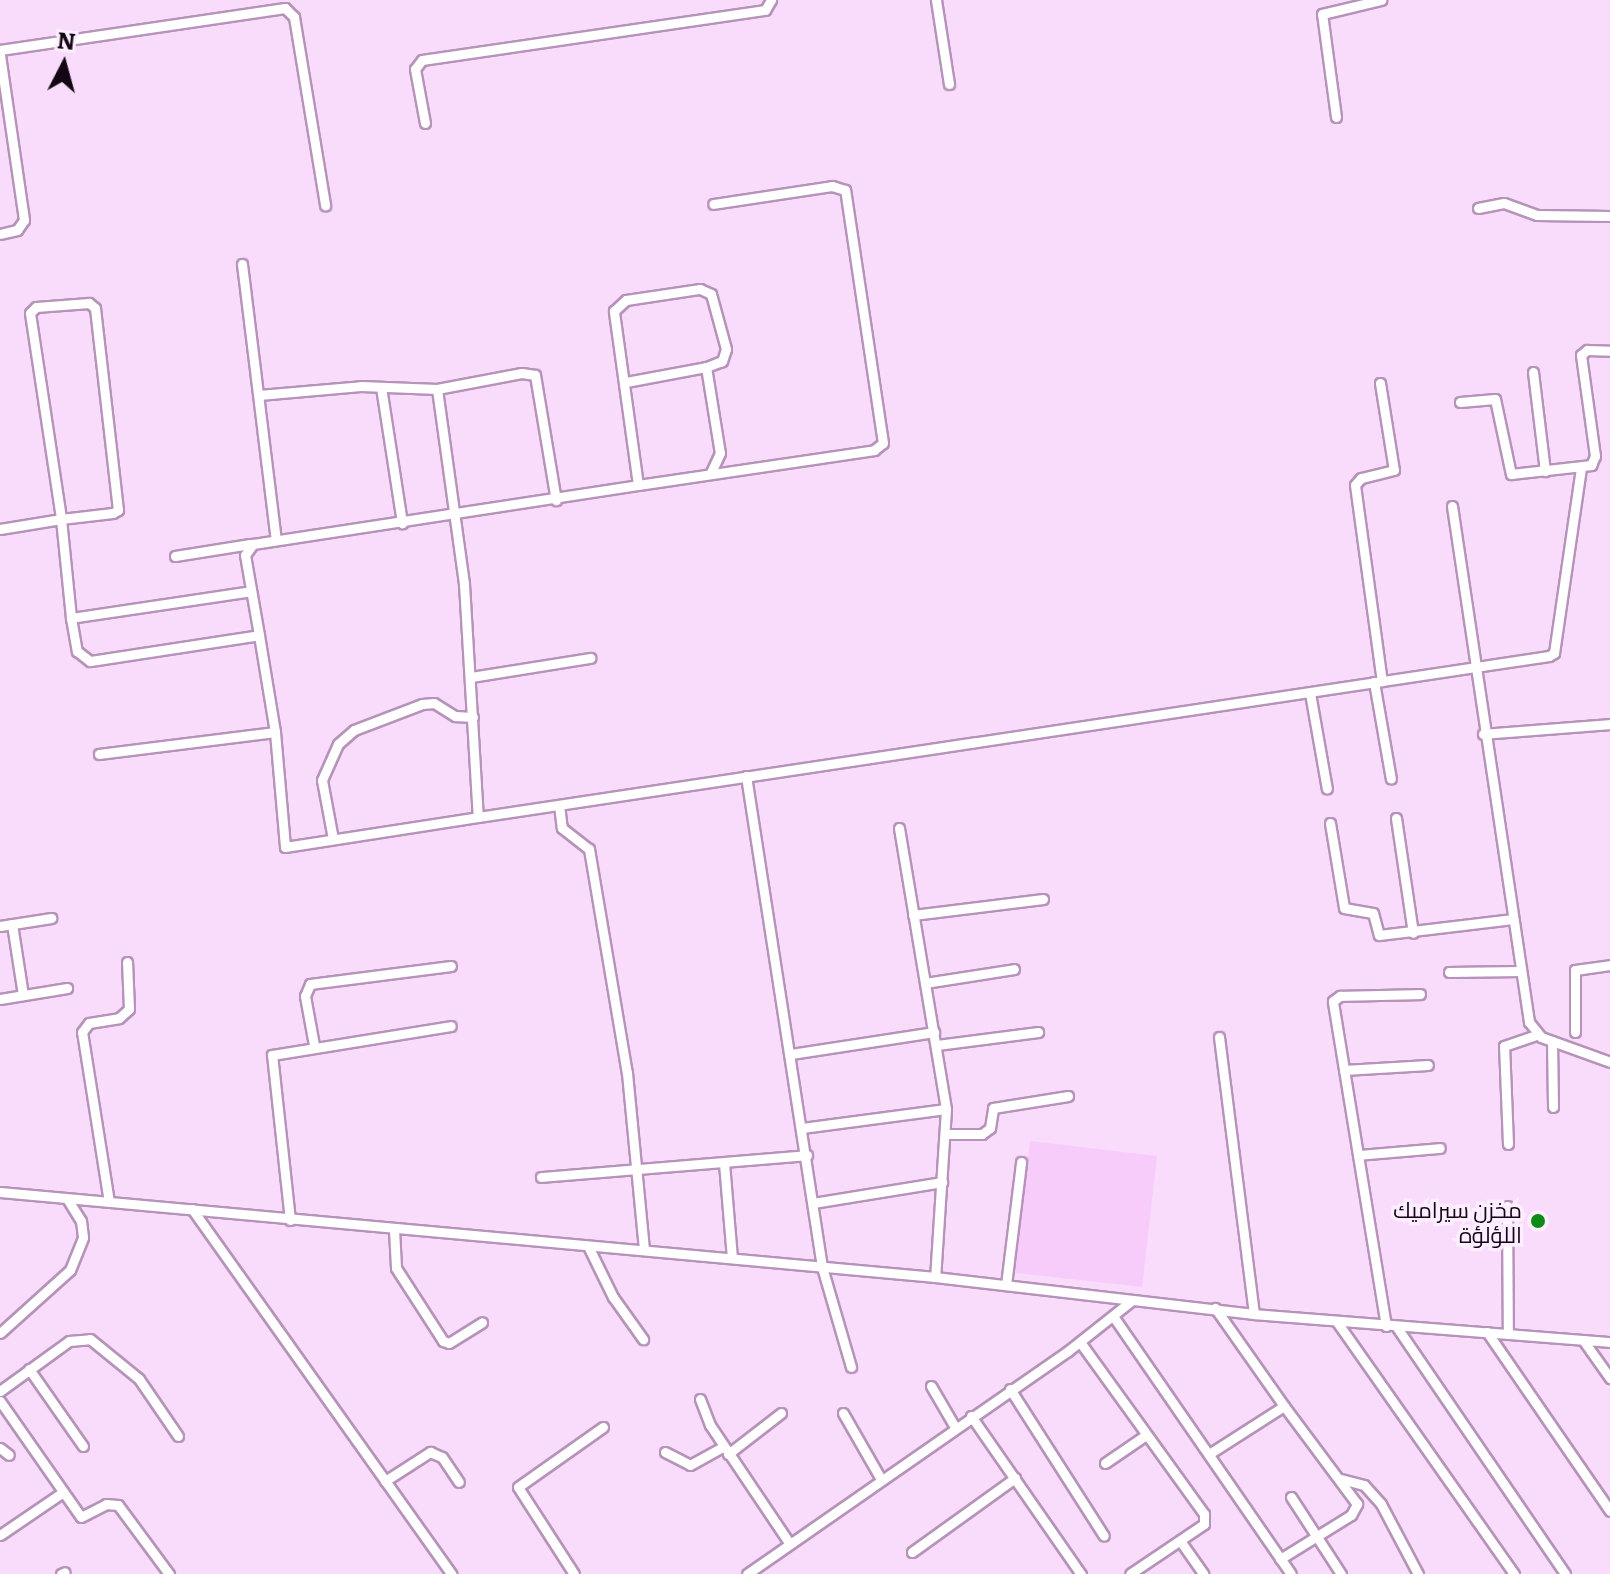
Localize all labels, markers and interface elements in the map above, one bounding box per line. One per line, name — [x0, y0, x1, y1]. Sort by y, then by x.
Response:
text: N — [56, 22, 77, 57]
north arrow — [24, 24, 104, 104]
place label: مخزن سيراميك اللؤلؤة — [1393, 1195, 1522, 1246]
marker: مخزن سيراميك اللؤلؤة — [1529, 1212, 1547, 1230]

